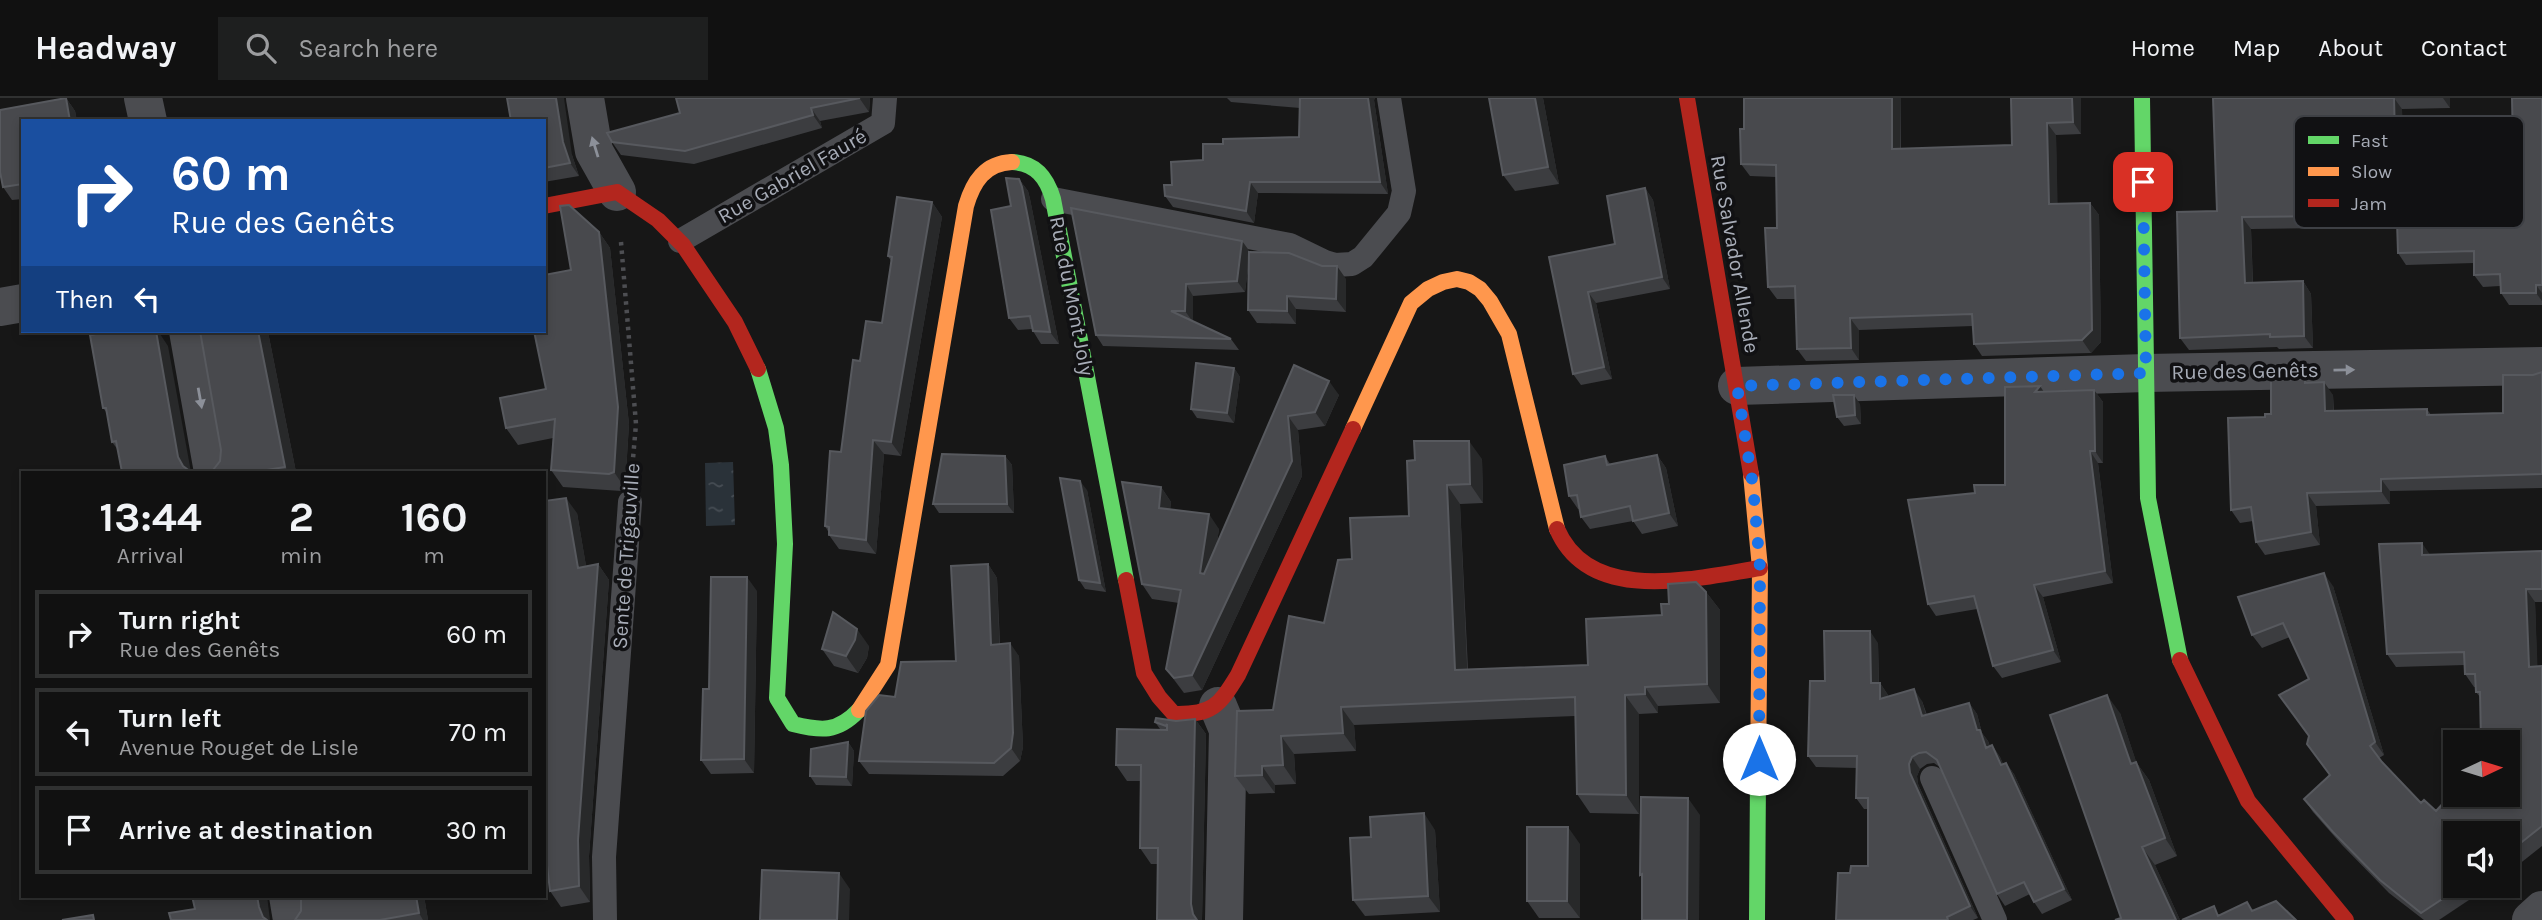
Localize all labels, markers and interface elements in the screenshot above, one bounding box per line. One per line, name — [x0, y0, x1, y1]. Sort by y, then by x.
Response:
search box — [218, 17, 708, 80]
text: Headway — [35, 29, 176, 67]
icon: search — [242, 29, 280, 67]
text: Search here — [298, 33, 438, 64]
text: Home — [2131, 34, 2195, 62]
text: Map — [2233, 34, 2280, 62]
text: About — [2318, 34, 2383, 62]
text: Contact — [2421, 34, 2507, 62]
legend — [2294, 116, 2524, 228]
street label: Rue Gabriel Fauré — [713, 124, 871, 228]
text: Fast — [2351, 130, 2388, 152]
one-way arrow — [589, 137, 599, 158]
text: 60 m — [171, 145, 291, 202]
icon: right — [56, 147, 147, 238]
pin — [2113, 152, 2173, 212]
street label: Rue Salvador Allende — [1706, 153, 1764, 355]
text: Slow — [2351, 161, 2392, 183]
icon: arrive — [2124, 163, 2162, 201]
text: Jam — [2351, 193, 2387, 215]
text: Rue des Genêts — [171, 204, 395, 241]
street label: Rue du Mont Joly — [1045, 214, 1099, 378]
icon: left — [128, 280, 166, 318]
text: Then — [56, 284, 114, 315]
street label: Rue des Genêts — [2171, 358, 2319, 384]
one-way arrow — [2334, 364, 2356, 375]
one-way arrow — [195, 387, 206, 409]
street label: Sente de Trigauville — [608, 462, 644, 650]
text: 13:44 — [99, 492, 202, 542]
text: 2 — [288, 492, 314, 542]
text: 160 — [401, 492, 468, 542]
text: Arrival — [117, 542, 184, 569]
text: min — [280, 542, 322, 569]
text: m — [423, 542, 445, 569]
text: Turn right — [119, 605, 240, 636]
icon: right — [60, 615, 98, 653]
text: 60 m — [446, 619, 507, 650]
text: Rue des Genêts — [119, 636, 280, 663]
text: Turn left — [119, 703, 221, 734]
icon: left — [60, 713, 98, 751]
text: 70 m — [449, 717, 507, 748]
position arrow — [1722, 722, 1796, 796]
north arrow — [2443, 730, 2520, 807]
map controls — [2443, 730, 2520, 898]
text: Avenue Rouget de Lisle — [119, 734, 359, 761]
icon: arrive — [60, 811, 98, 849]
text: Arrive at destination — [119, 815, 373, 846]
text: 30 m — [446, 815, 507, 846]
button: sound — [2443, 821, 2520, 898]

